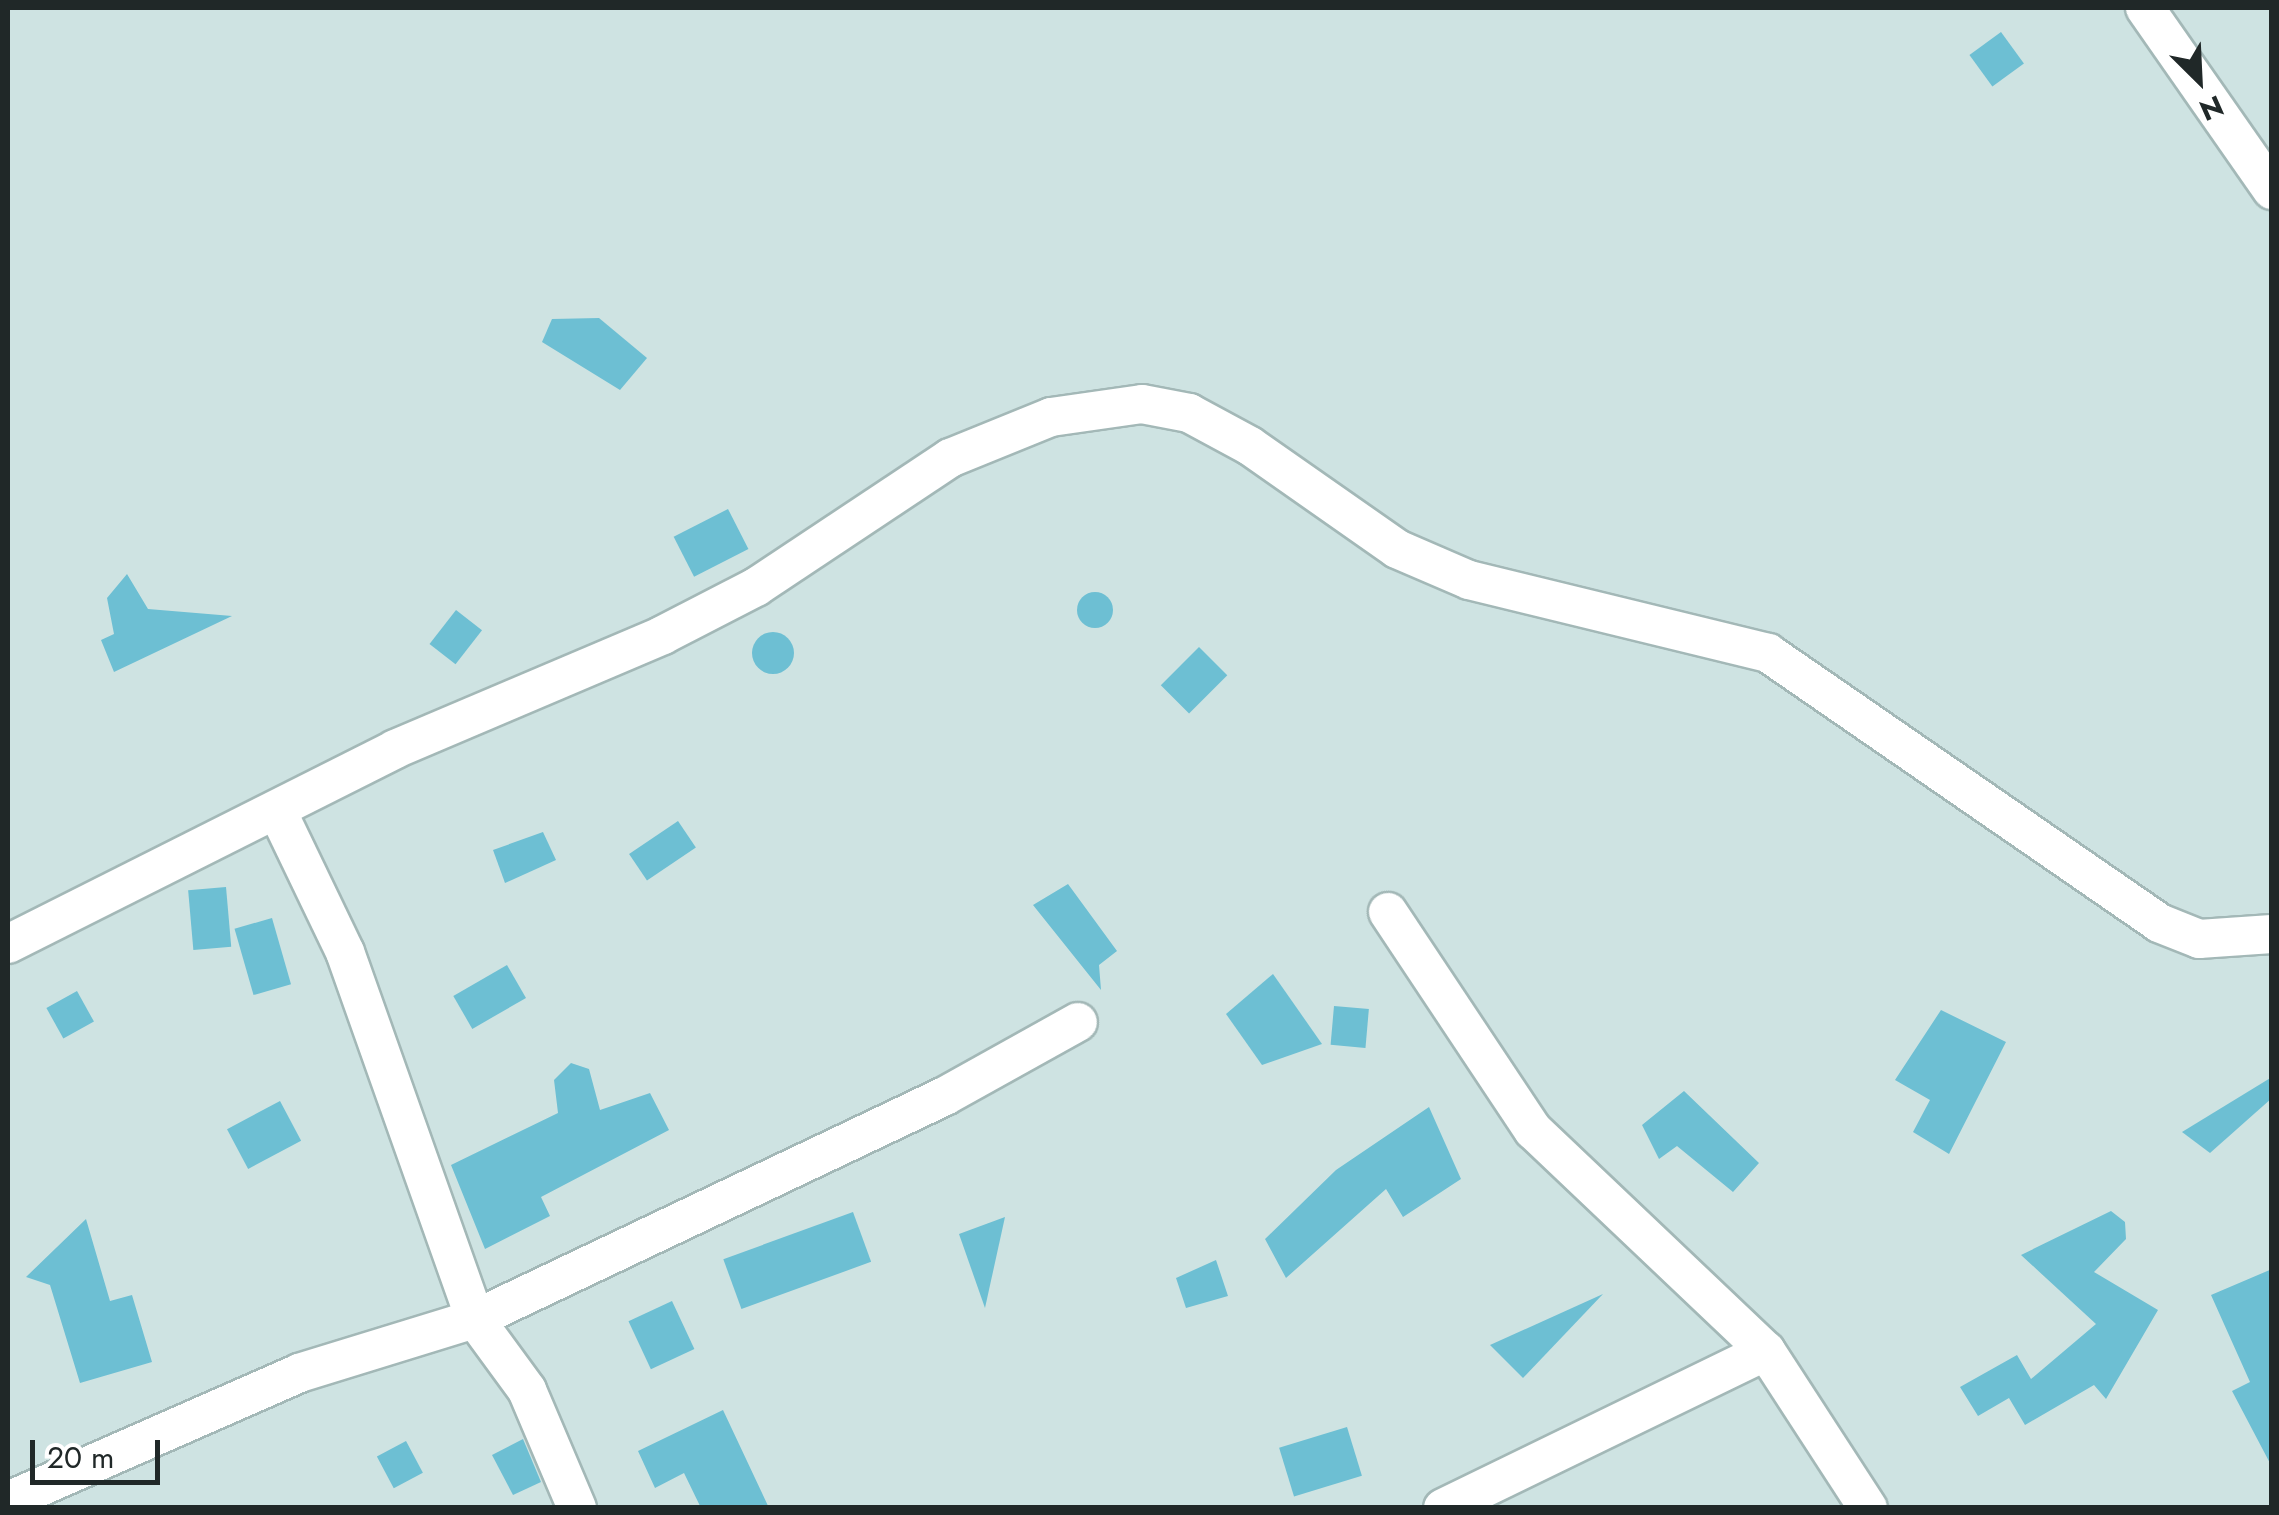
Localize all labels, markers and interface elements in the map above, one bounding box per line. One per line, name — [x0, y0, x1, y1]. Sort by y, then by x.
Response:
north arrow — [2149, 30, 2249, 130]
text: N — [2193, 85, 2230, 131]
scale bar — [35, 1420, 165, 1482]
text: 20 m — [47, 1436, 114, 1479]

